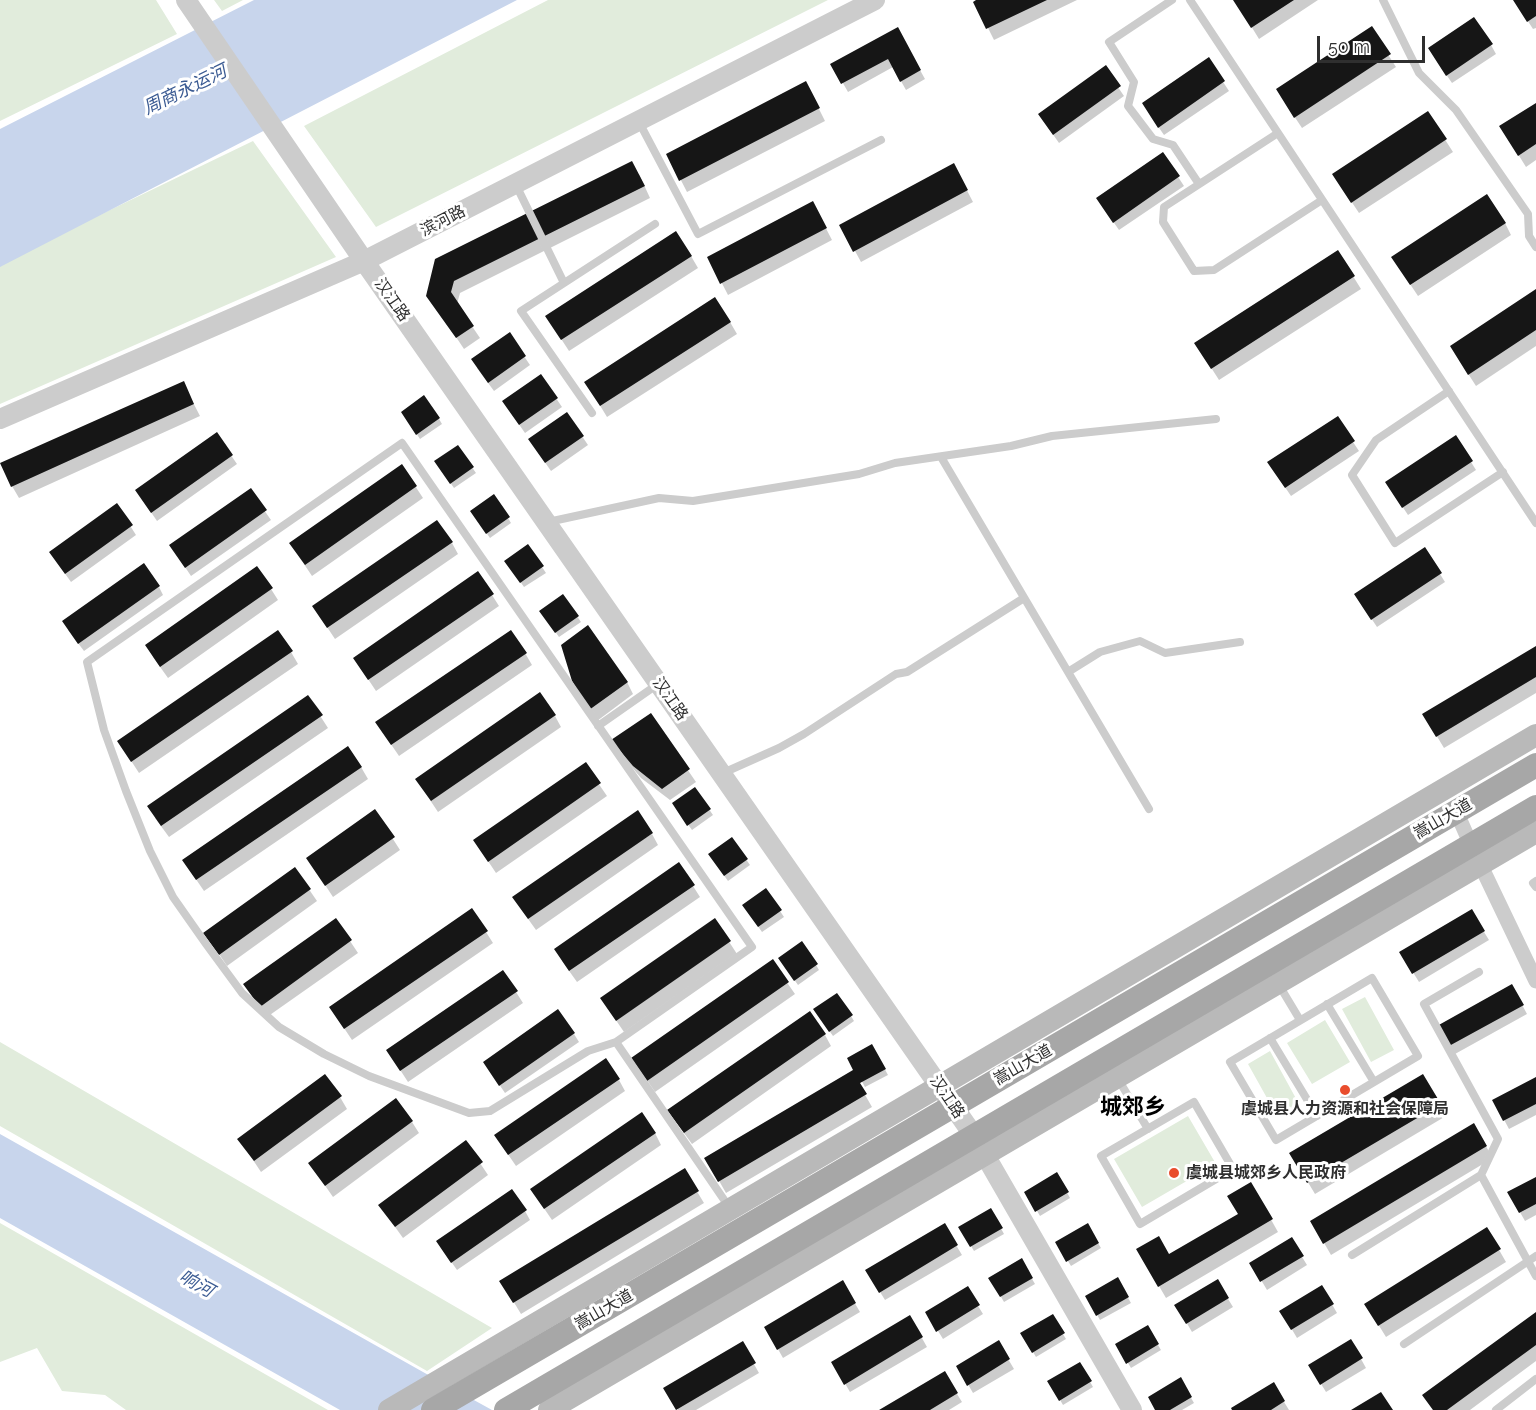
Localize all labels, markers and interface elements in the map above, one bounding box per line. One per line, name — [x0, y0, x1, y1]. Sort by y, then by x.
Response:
scale bar — [1320, 24, 1428, 62]
text: 50 m — [1328, 36, 1370, 57]
water label: 周商永运河 — [140, 61, 230, 119]
street label: 滨河路 — [417, 202, 469, 240]
street label: 汉江路 — [370, 275, 414, 325]
street label: 汉江路 — [648, 674, 692, 724]
street label: 嵩山大道 — [1410, 795, 1476, 843]
street label: 嵩山大道 — [990, 1041, 1056, 1089]
street label: 汉江路 — [926, 1072, 968, 1122]
marker: 虞城县人力资源和社会保障局 — [1338, 1083, 1352, 1097]
district label: 城郊乡 — [1100, 1094, 1166, 1120]
place label: 虞城县人力资源和社会保障局 — [1241, 1099, 1449, 1119]
place label: 虞城县城郊乡人民政府 — [1186, 1163, 1346, 1183]
marker: 虞城县城郊乡人民政府 — [1167, 1166, 1181, 1180]
water label: 响河 — [175, 1266, 217, 1302]
street label: 嵩山大道 — [571, 1286, 637, 1334]

